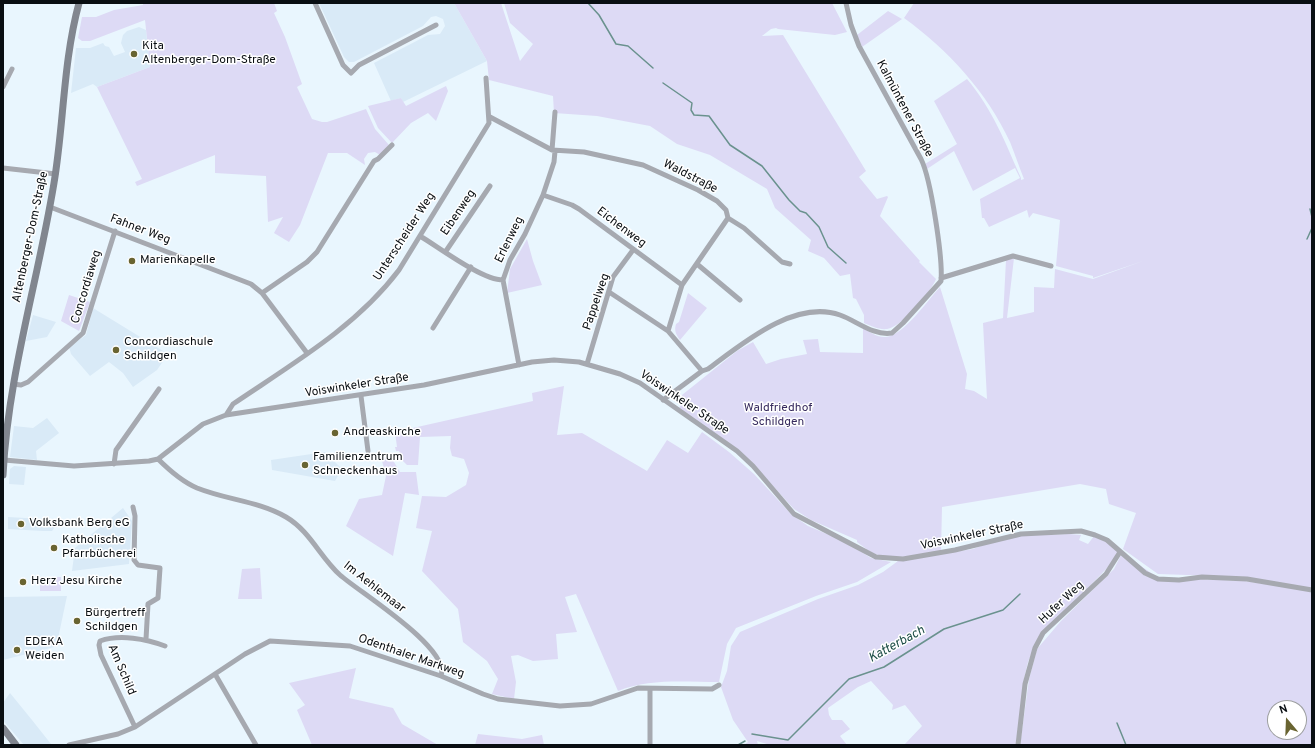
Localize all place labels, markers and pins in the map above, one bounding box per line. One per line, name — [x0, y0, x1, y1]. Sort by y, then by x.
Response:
place label: Kita Altenberger-Dom-Straße — [142, 40, 276, 68]
marker: Kita Altenberger-Dom-Straße — [129, 49, 139, 59]
place label: Marienkapelle — [140, 254, 215, 268]
marker: Marienkapelle — [127, 256, 137, 266]
place label: Concordiaschule Schildgen — [124, 336, 213, 364]
marker: Concordiaschule Schildgen — [111, 345, 121, 355]
place label: Andreaskirche — [343, 426, 421, 440]
marker: Andreaskirche — [330, 428, 340, 438]
place label: Familienzentrum Schneckenhaus — [313, 451, 403, 479]
marker: Familienzentrum Schneckenhaus — [300, 460, 310, 470]
place label: Volksbank Berg eG — [29, 517, 130, 531]
marker: Volksbank Berg eG — [16, 519, 26, 529]
place label: Katholische Pfarrbücherei — [62, 534, 136, 562]
marker: Katholische Pfarrbücherei — [49, 543, 59, 553]
place label: Herz Jesu Kirche — [31, 575, 122, 589]
marker: Herz Jesu Kirche — [18, 577, 28, 587]
place label: Bürgertreff Schildgen — [85, 607, 145, 635]
marker: Bürgertreff Schildgen — [72, 616, 82, 626]
place label: EDEKA Weiden — [25, 636, 64, 664]
marker: EDEKA Weiden — [12, 645, 22, 655]

